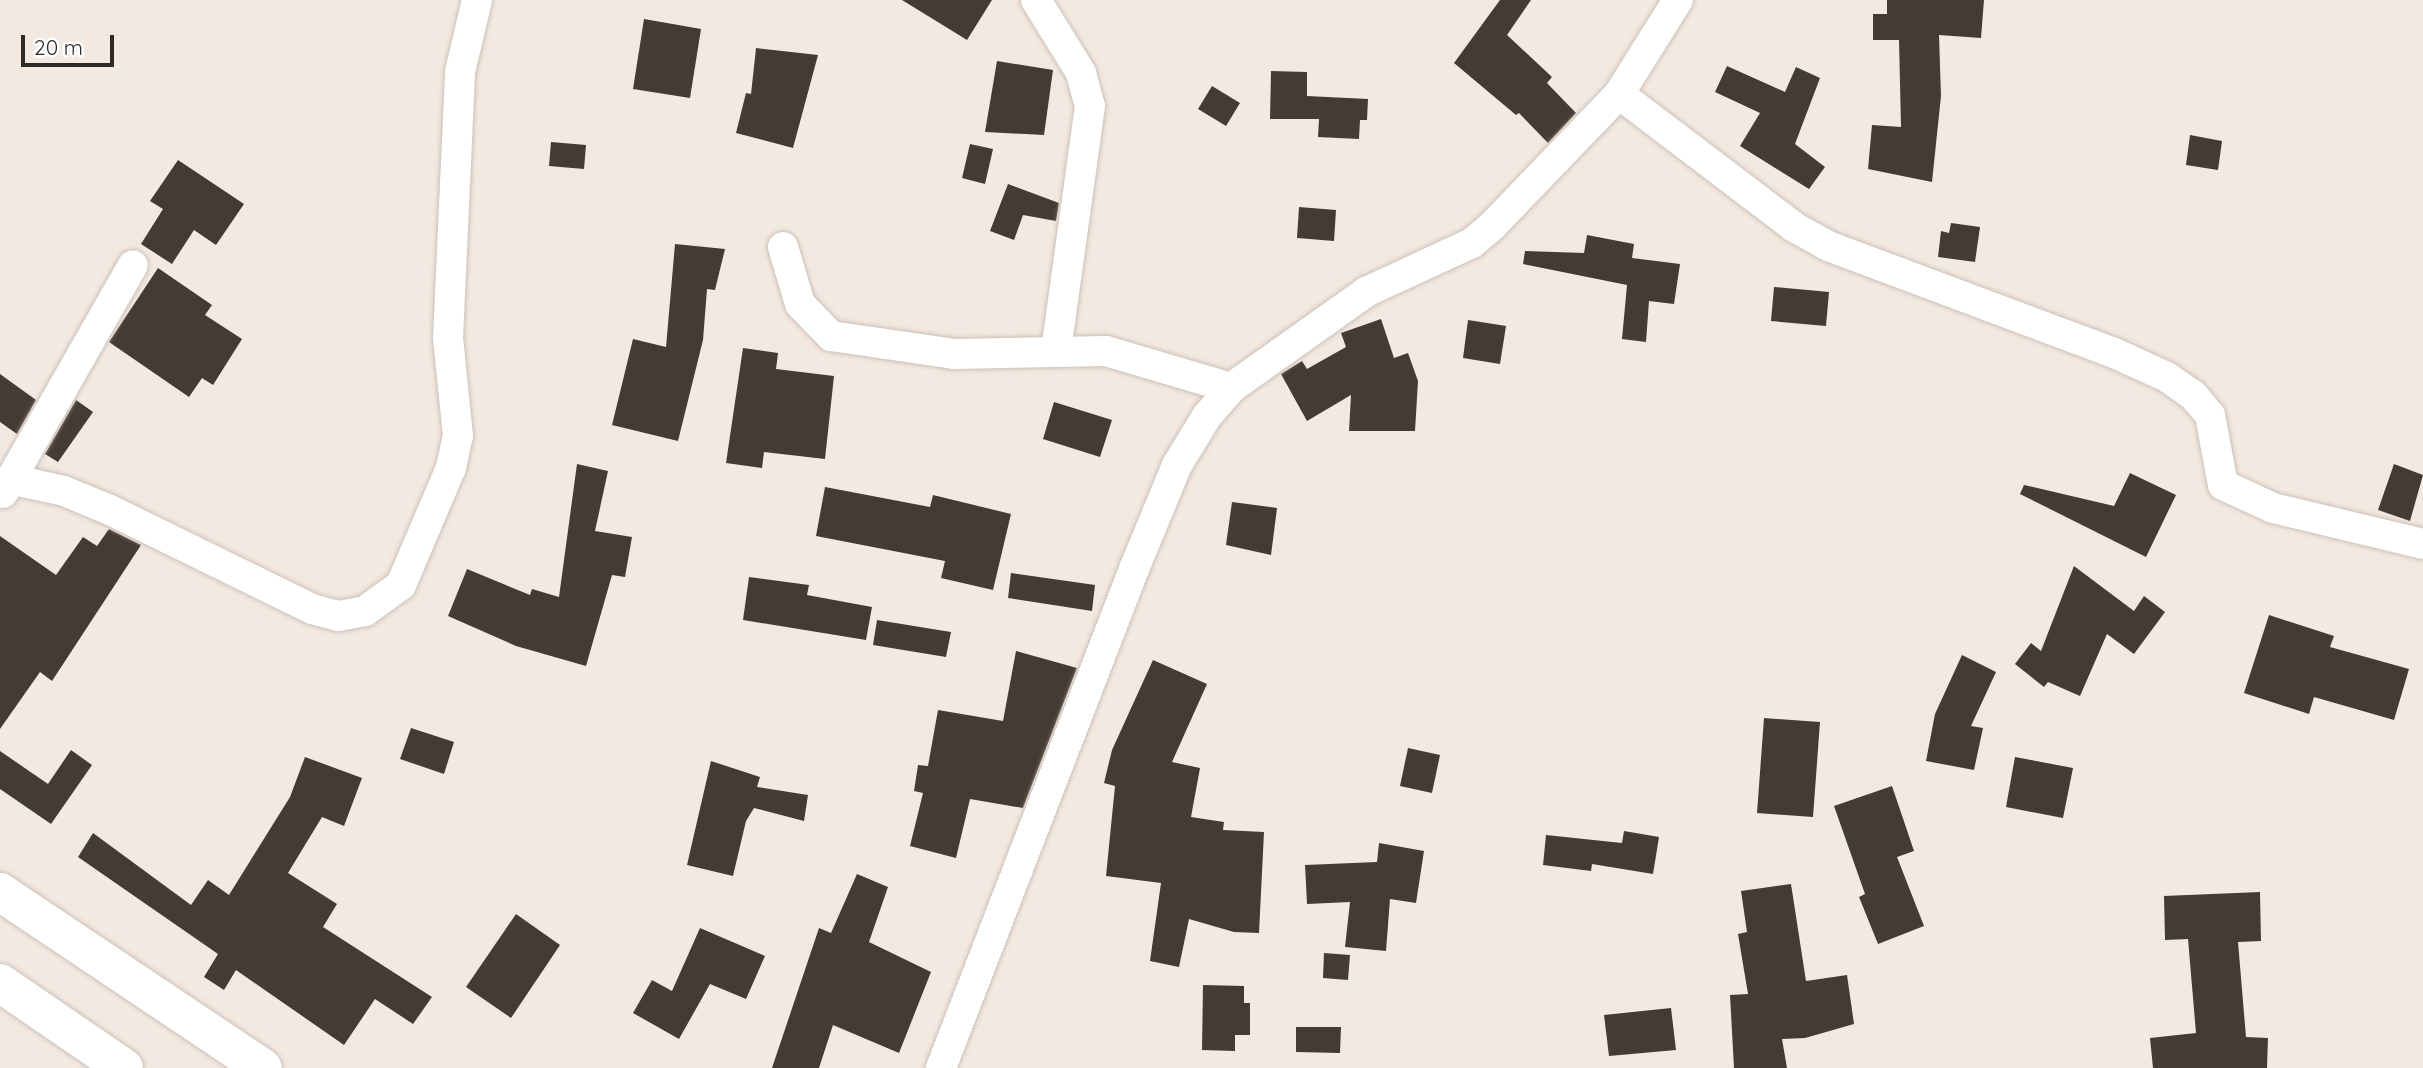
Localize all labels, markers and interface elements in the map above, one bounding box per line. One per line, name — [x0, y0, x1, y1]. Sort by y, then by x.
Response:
scale bar — [24, 21, 117, 65]
text: 20 m — [34, 34, 83, 60]

